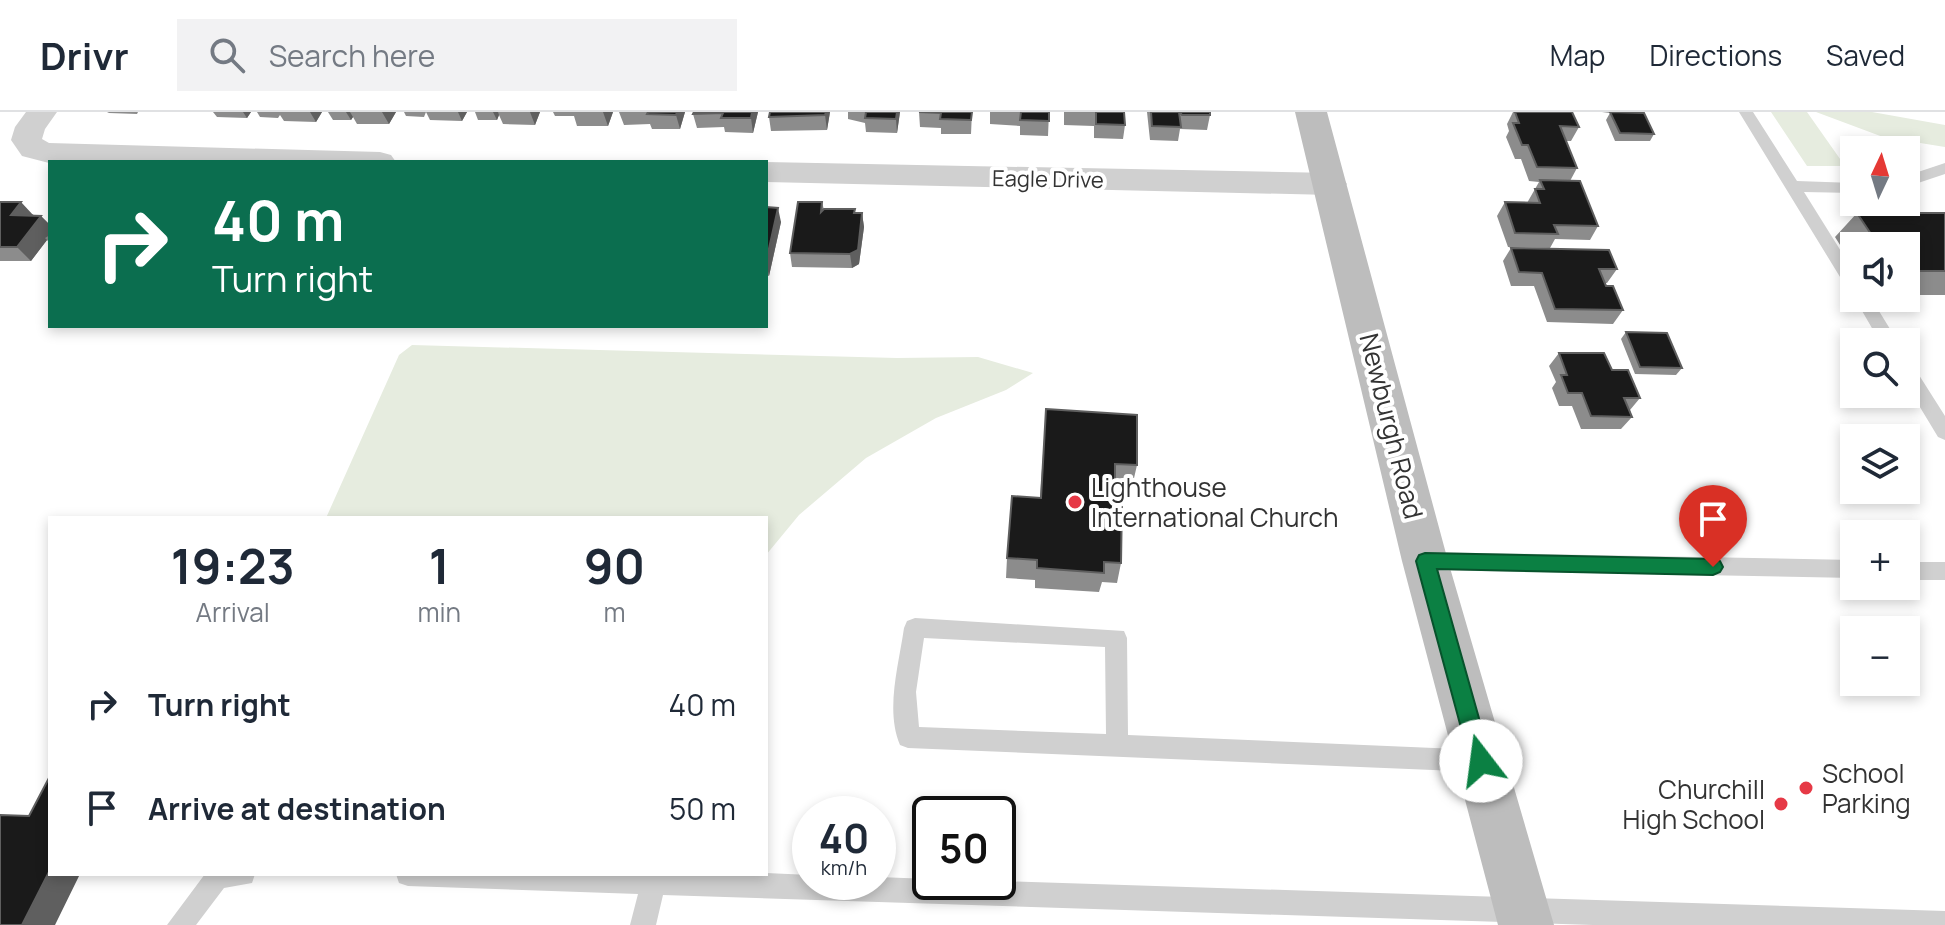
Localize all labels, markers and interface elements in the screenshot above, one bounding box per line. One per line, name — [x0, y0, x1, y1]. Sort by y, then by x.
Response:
search box — [177, 19, 737, 91]
text: Drivr — [40, 29, 129, 81]
icon: search — [205, 33, 249, 77]
text: Search here — [269, 35, 435, 76]
text: Map — [1550, 36, 1605, 74]
text: Directions — [1649, 36, 1782, 74]
text: Saved — [1826, 36, 1905, 74]
north arrow — [1840, 136, 1920, 216]
map controls — [1840, 136, 1920, 696]
street label: Eagle Drive — [992, 163, 1104, 195]
text: 40 m — [212, 181, 344, 258]
icon: right — [80, 192, 184, 296]
button: sound — [1840, 232, 1920, 312]
text: Turn right — [212, 254, 373, 303]
button: search — [1840, 328, 1920, 408]
street label: Newburgh Road — [1352, 330, 1432, 522]
button: layers — [1840, 424, 1920, 504]
place label: Lighthouse International Church — [1091, 469, 1338, 535]
pin — [1679, 485, 1747, 567]
marker: Lighthouse International Church — [1066, 493, 1084, 511]
icon: arrive — [1691, 497, 1735, 541]
button: + — [1840, 520, 1920, 600]
text: 19:23 — [171, 533, 295, 598]
text: 1 — [429, 533, 450, 598]
text: 90 — [584, 533, 645, 598]
text: Arrival — [196, 594, 270, 630]
text: min — [417, 594, 461, 630]
text: m — [603, 594, 626, 630]
button: − — [1840, 616, 1920, 696]
icon: right — [80, 682, 124, 726]
text: Turn right — [148, 684, 291, 725]
text: 40 m — [669, 684, 736, 725]
position arrow — [1439, 719, 1523, 803]
place label: School Parking — [1822, 755, 1911, 821]
place label: Churchill High School — [1622, 771, 1765, 837]
marker: School Parking — [1797, 779, 1815, 797]
icon: arrive — [80, 786, 124, 830]
text: Arrive at destination — [148, 788, 446, 829]
text: 50 m — [669, 788, 736, 829]
marker: Churchill High School — [1772, 795, 1790, 813]
speed limit sign: 50 — [912, 796, 1016, 900]
text: 40 — [819, 810, 869, 865]
text: km/h — [821, 854, 867, 881]

